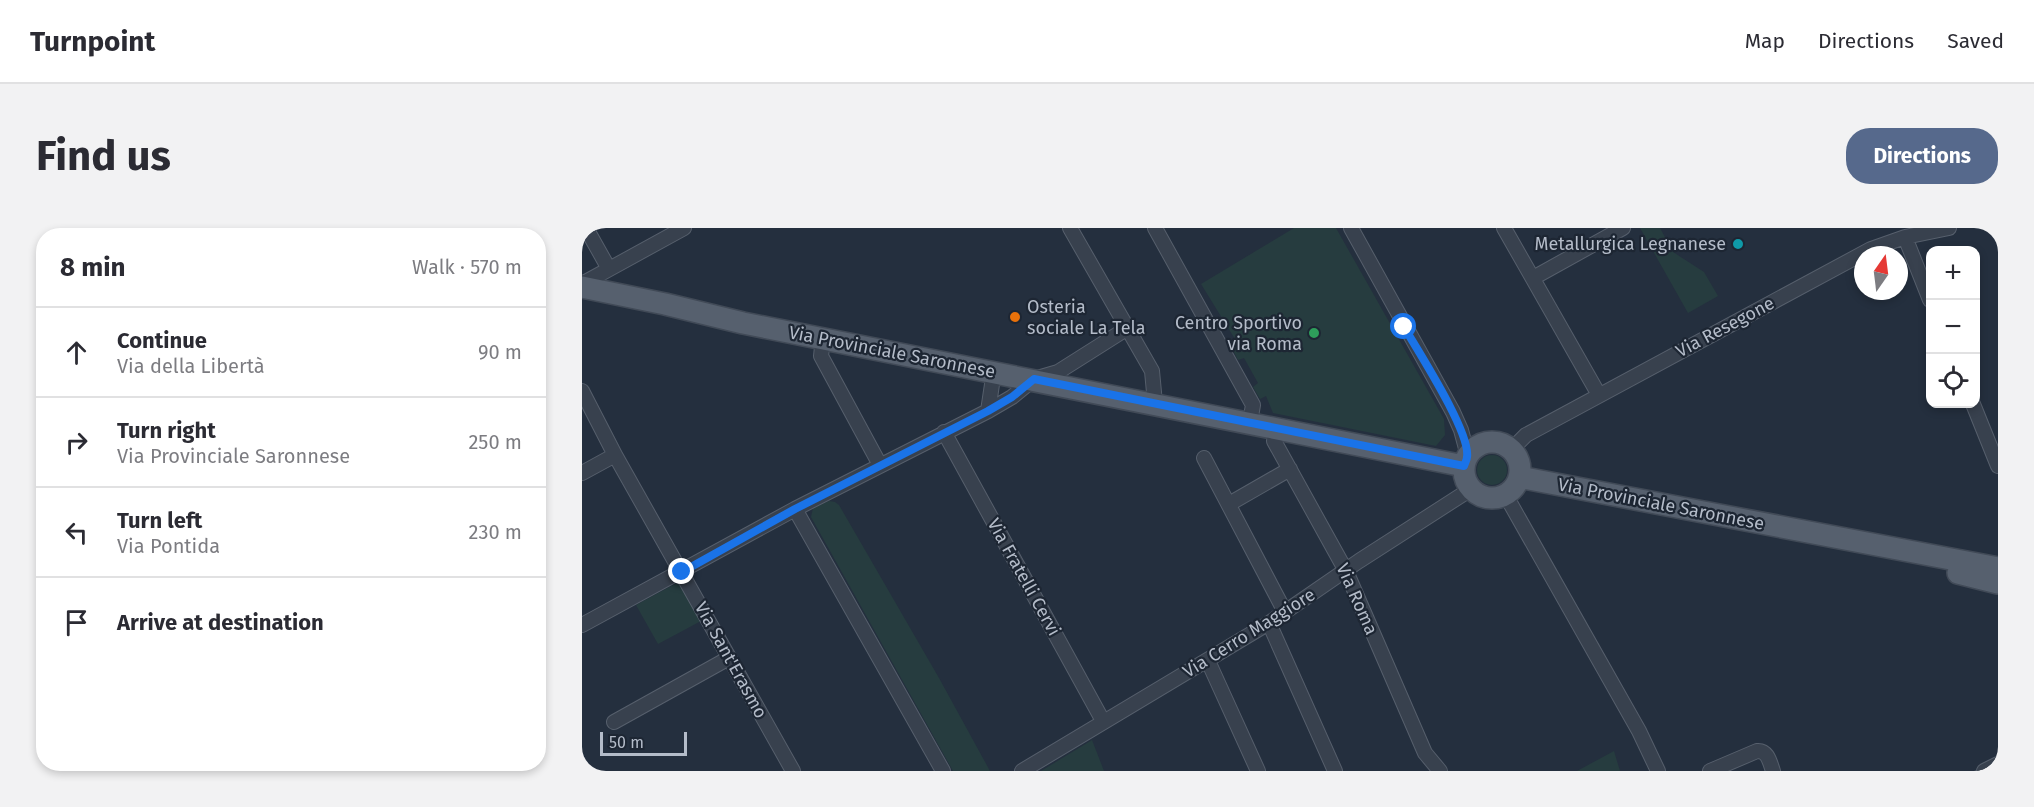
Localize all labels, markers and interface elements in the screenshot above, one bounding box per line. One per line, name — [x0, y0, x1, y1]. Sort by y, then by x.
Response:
text: Turnpoint — [30, 25, 155, 58]
text: Map — [1745, 28, 1785, 54]
text: Directions — [1818, 28, 1914, 54]
text: Saved — [1947, 28, 2004, 54]
button: Directions — [1846, 128, 1998, 184]
text: Find us — [36, 131, 171, 181]
place label: Metallurgica Legnanese — [1534, 233, 1726, 255]
marker: Metallurgica Legnanese — [1731, 237, 1745, 251]
north arrow — [1854, 246, 1908, 300]
map controls — [1926, 246, 1980, 408]
button: + — [1926, 246, 1980, 300]
text: 8 min — [60, 252, 126, 283]
text: Walk · 570 m — [412, 255, 522, 279]
street label: Via Resegone — [1672, 292, 1778, 362]
place label: Osteria sociale La Tela — [1027, 296, 1145, 339]
button: − — [1926, 300, 1980, 354]
marker: Osteria sociale La Tela — [1008, 310, 1022, 324]
place label: Centro Sportivo via Roma — [1175, 312, 1302, 355]
route start — [1390, 313, 1416, 339]
street label: Via Provinciale Saronnese — [787, 321, 997, 383]
marker: Centro Sportivo via Roma — [1307, 326, 1321, 340]
text: Continue — [117, 327, 207, 354]
icon: ahead — [60, 336, 93, 369]
text: 90 m — [478, 340, 522, 364]
text: Via della Libertà — [117, 354, 265, 378]
button: locate — [1926, 354, 1980, 408]
text: Turn right — [117, 417, 216, 444]
icon: right — [60, 426, 93, 459]
text: 250 m — [468, 430, 522, 454]
text: Via Provinciale Saronnese — [117, 444, 350, 468]
street label: Via Provinciale Saronnese — [1556, 473, 1766, 535]
text: Turn left — [117, 507, 202, 534]
street label: Via Fratelli Cervi — [983, 514, 1065, 640]
icon: left — [60, 516, 93, 549]
text: 230 m — [469, 520, 522, 544]
text: Via Pontida — [117, 534, 220, 558]
route end — [668, 558, 694, 584]
street label: Via Roma — [1331, 560, 1383, 638]
street label: Via Cerro Maggiore — [1179, 583, 1319, 683]
street label: Via Sant'Erasmo — [690, 598, 772, 722]
icon: arrive — [60, 606, 93, 639]
text: Arrive at destination — [117, 609, 324, 636]
scale bar — [600, 729, 687, 756]
text: 50 m — [609, 733, 644, 752]

